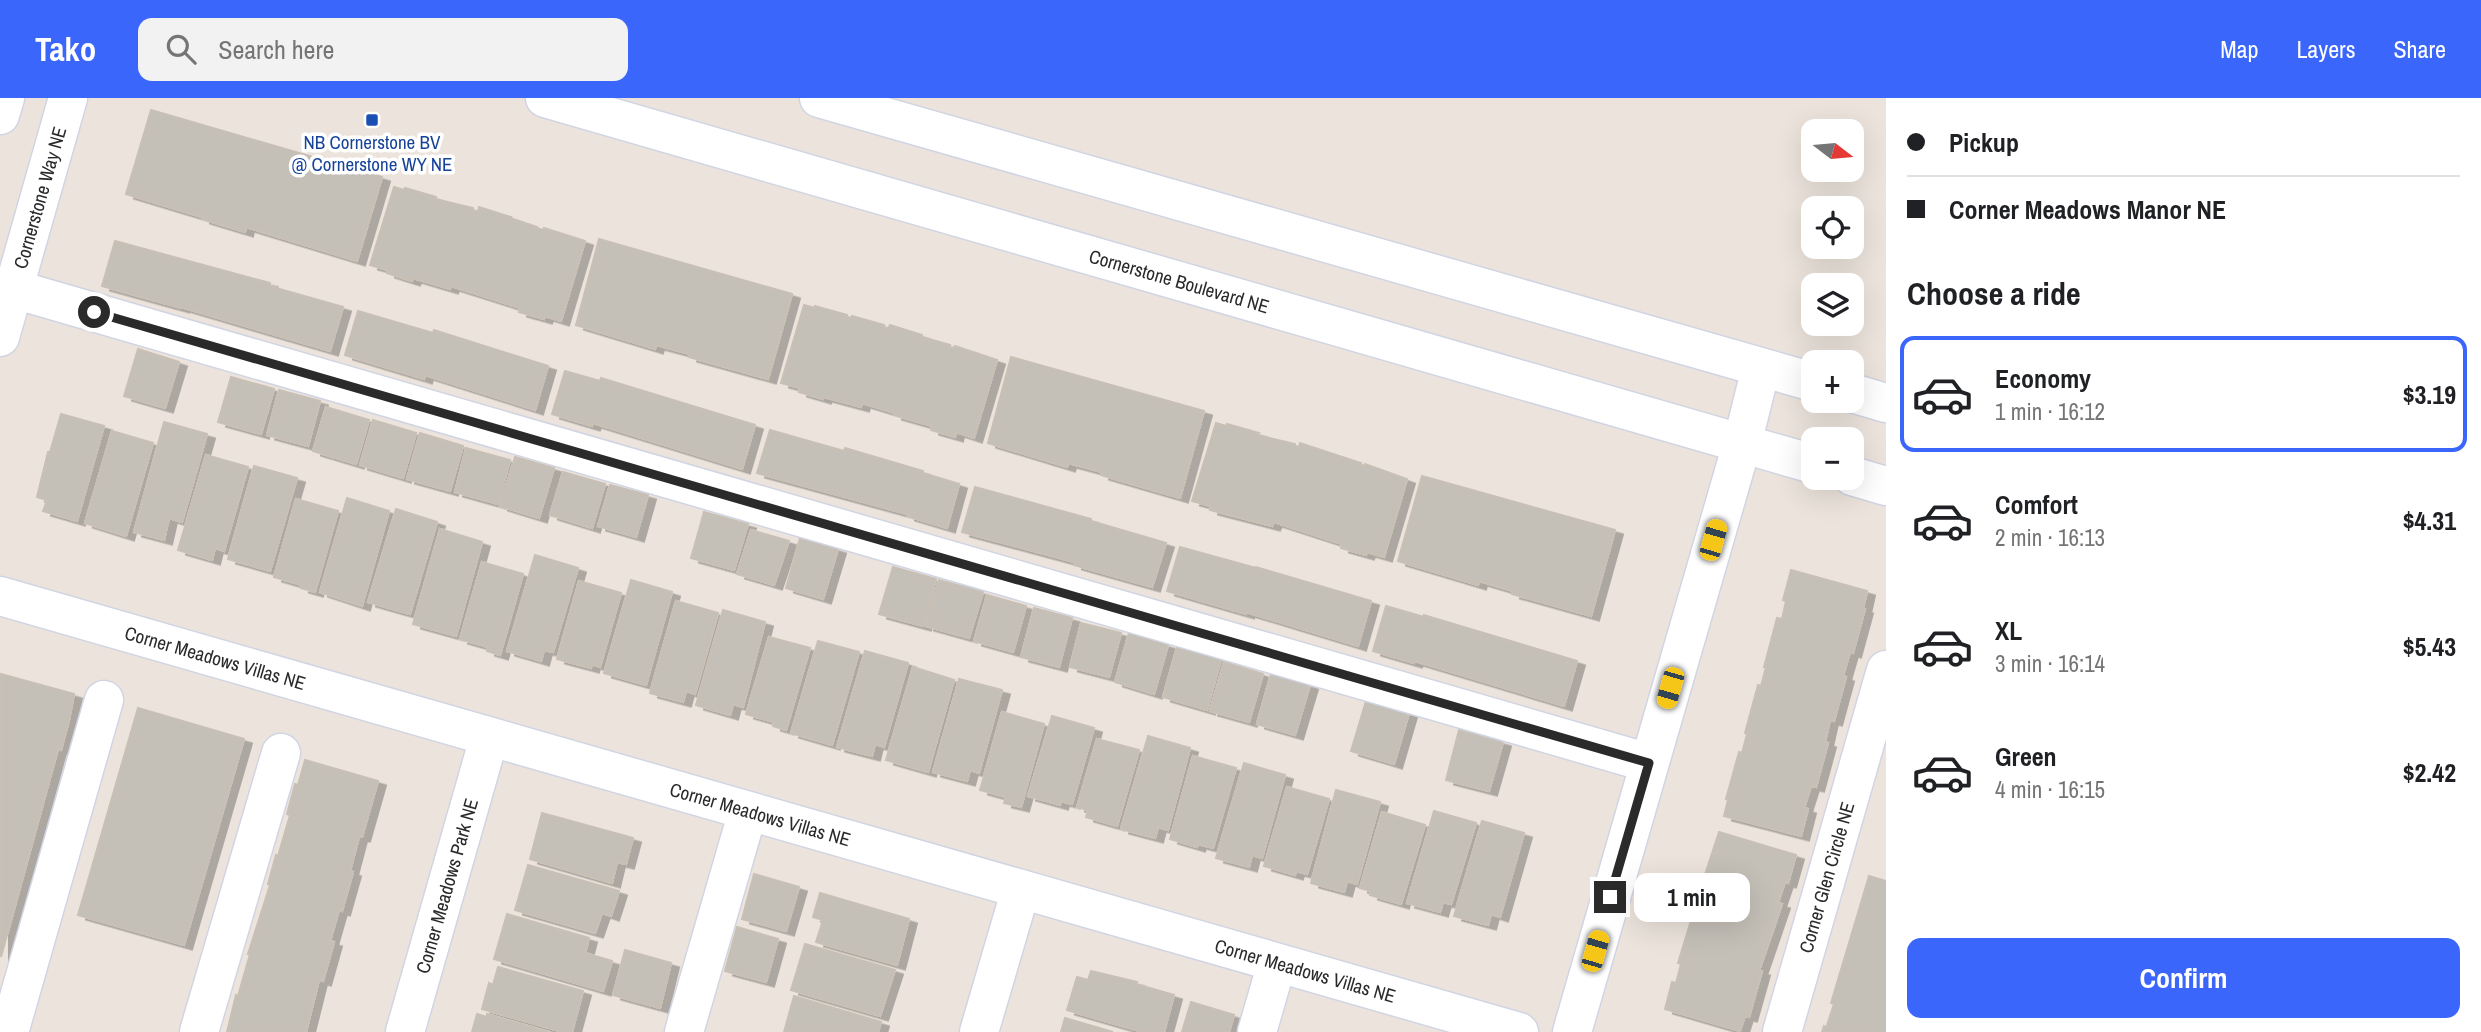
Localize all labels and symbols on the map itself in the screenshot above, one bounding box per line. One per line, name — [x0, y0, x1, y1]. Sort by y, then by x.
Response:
marker: NB Cornerstone BV @ Cornerstone WY NE — [364, 112, 380, 128]
north arrow — [1801, 119, 1864, 182]
street label: Cornerstone Way NE — [7, 123, 72, 272]
place label: NB Cornerstone BV @ Cornerstone WY NE — [291, 129, 453, 177]
street label: Cornerstone Boulevard NE — [1086, 243, 1272, 319]
route start — [78, 296, 110, 328]
car — [1698, 517, 1729, 563]
street label: Corner Meadows Villas NE — [122, 620, 309, 696]
car — [1655, 665, 1686, 711]
street label: Corner Meadows Villas NE — [667, 776, 854, 853]
street label: Corner Meadows Park NE — [409, 795, 484, 976]
street label: Corner Glen Circle NE — [1792, 799, 1860, 956]
callout: 1 min — [1634, 872, 1750, 922]
route end — [1594, 881, 1626, 913]
car — [1580, 928, 1611, 974]
street label: Corner Meadows Villas NE — [1212, 932, 1399, 1009]

